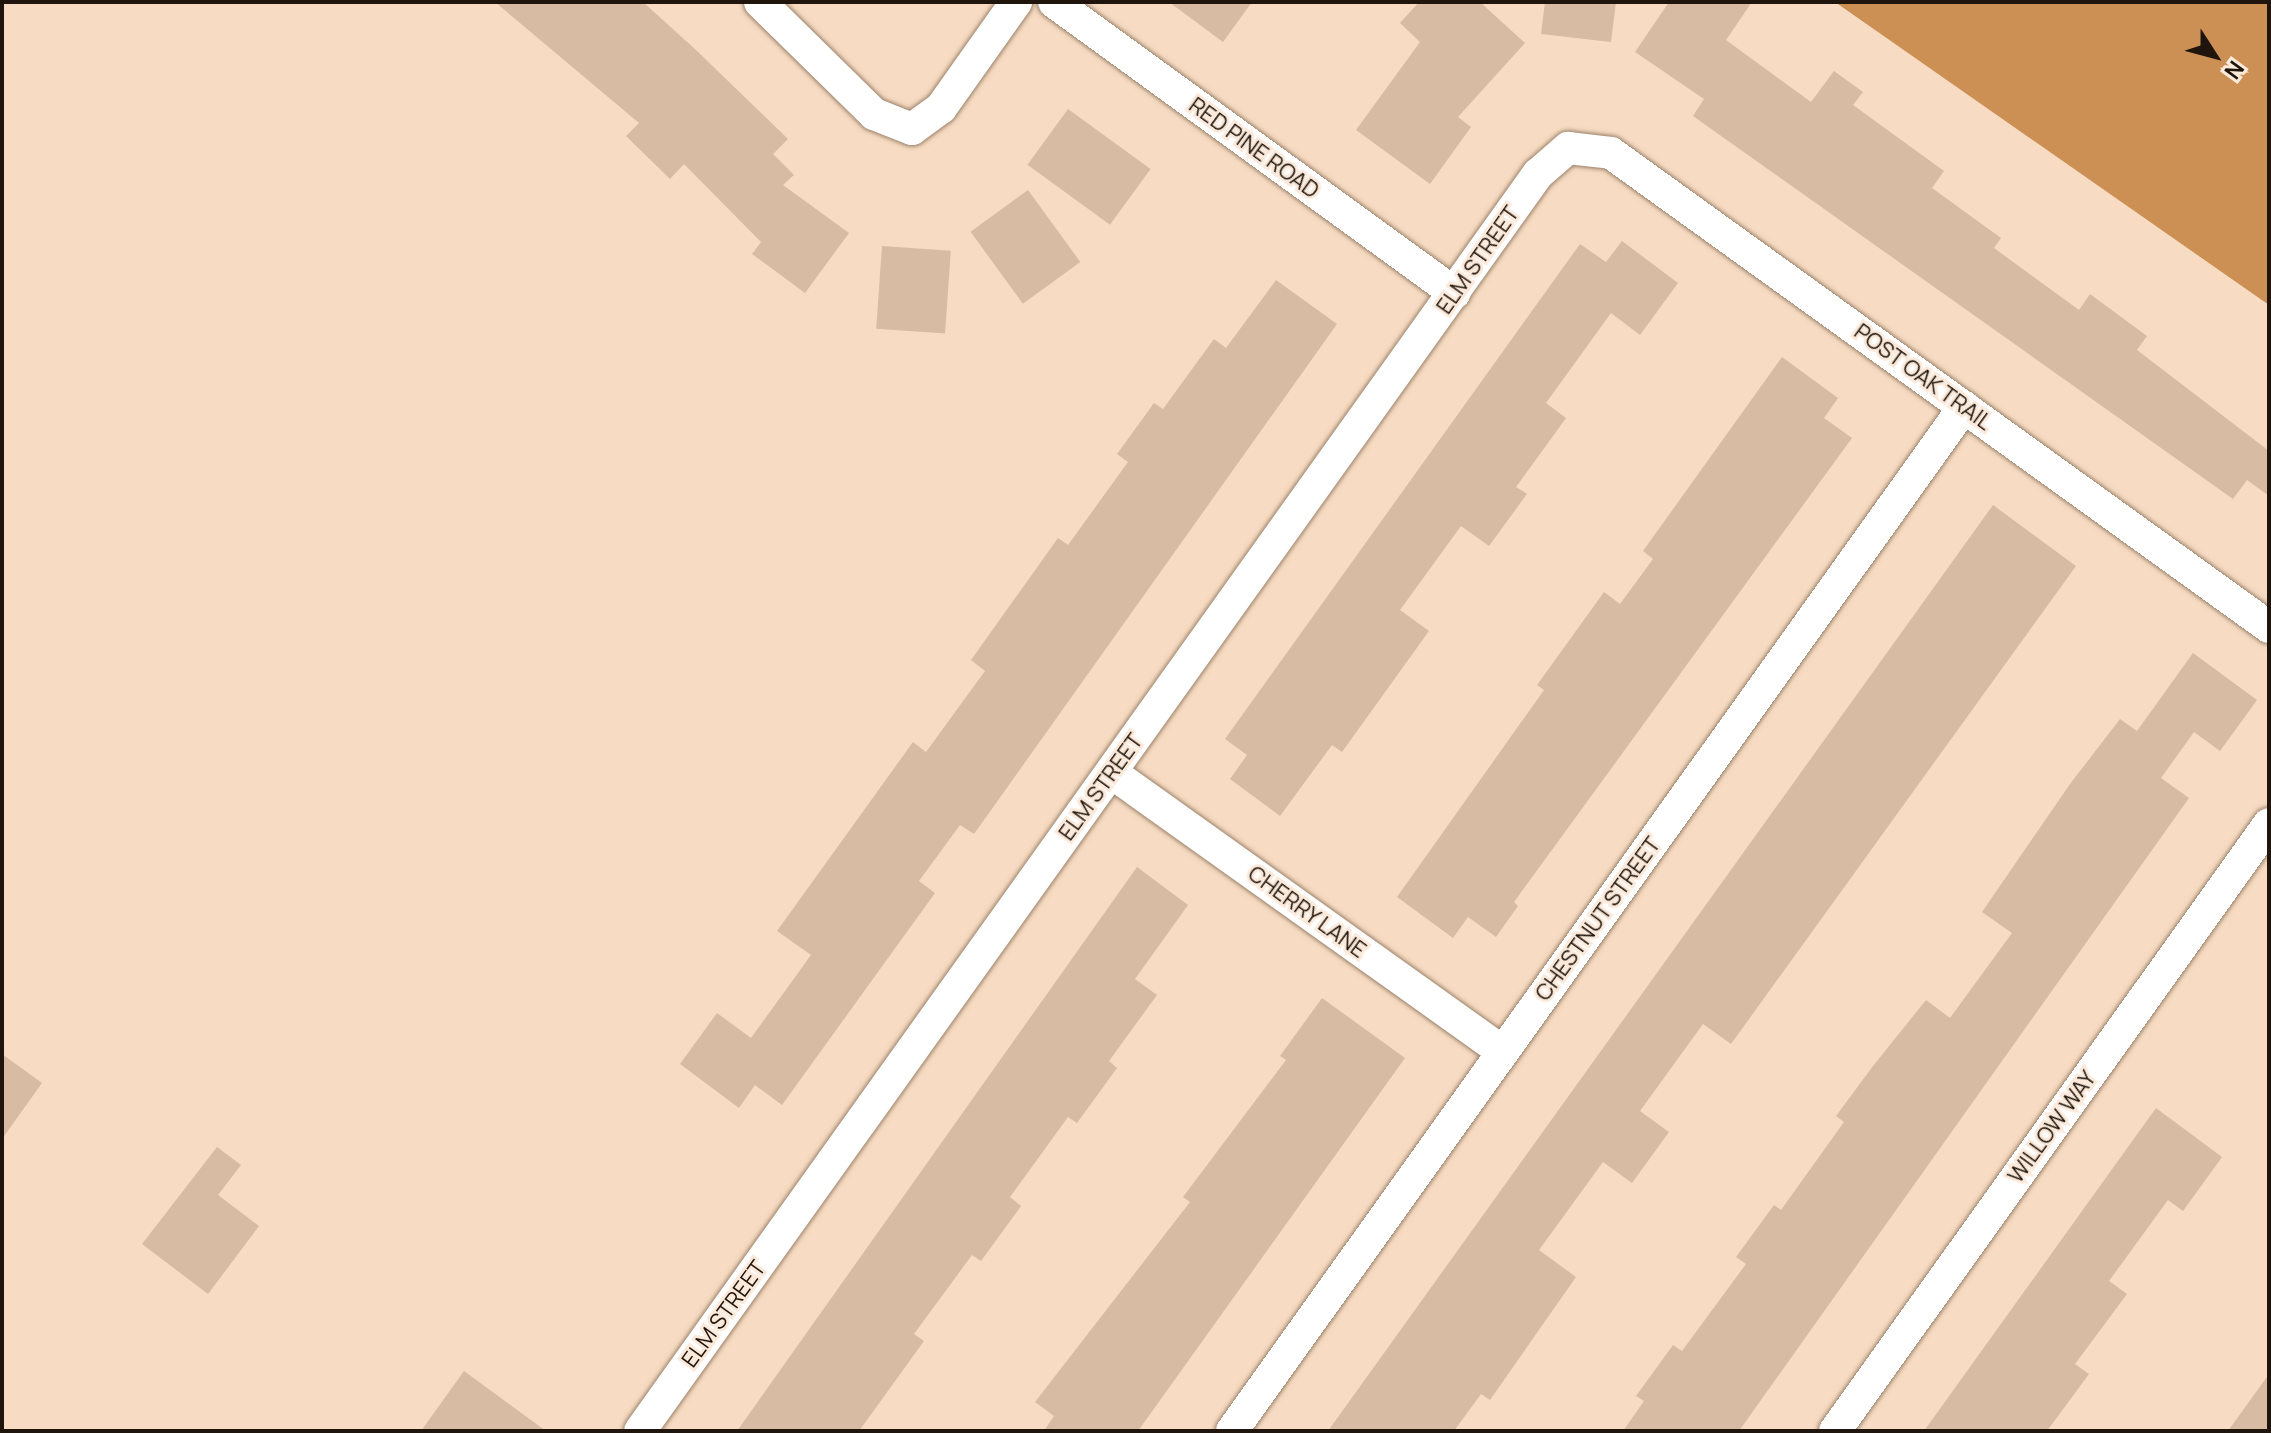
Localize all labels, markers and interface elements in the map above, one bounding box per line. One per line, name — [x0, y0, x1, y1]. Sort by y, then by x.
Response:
north arrow — [2175, 16, 2255, 96]
text: N — [2218, 55, 2251, 85]
street label: RED PINE ROAD — [1184, 92, 1324, 204]
street label: ELM STREET — [1431, 201, 1525, 319]
street label: POST OAK TRAIL — [1849, 318, 1997, 436]
street label: ELM STREET — [1053, 729, 1149, 845]
street label: CHESTNUT STREET — [1530, 832, 1666, 1006]
street label: CHERRY LANE — [1243, 860, 1371, 964]
street label: WILLOW WAY — [2003, 1066, 2101, 1188]
street label: ELM STREET — [676, 1256, 772, 1372]

